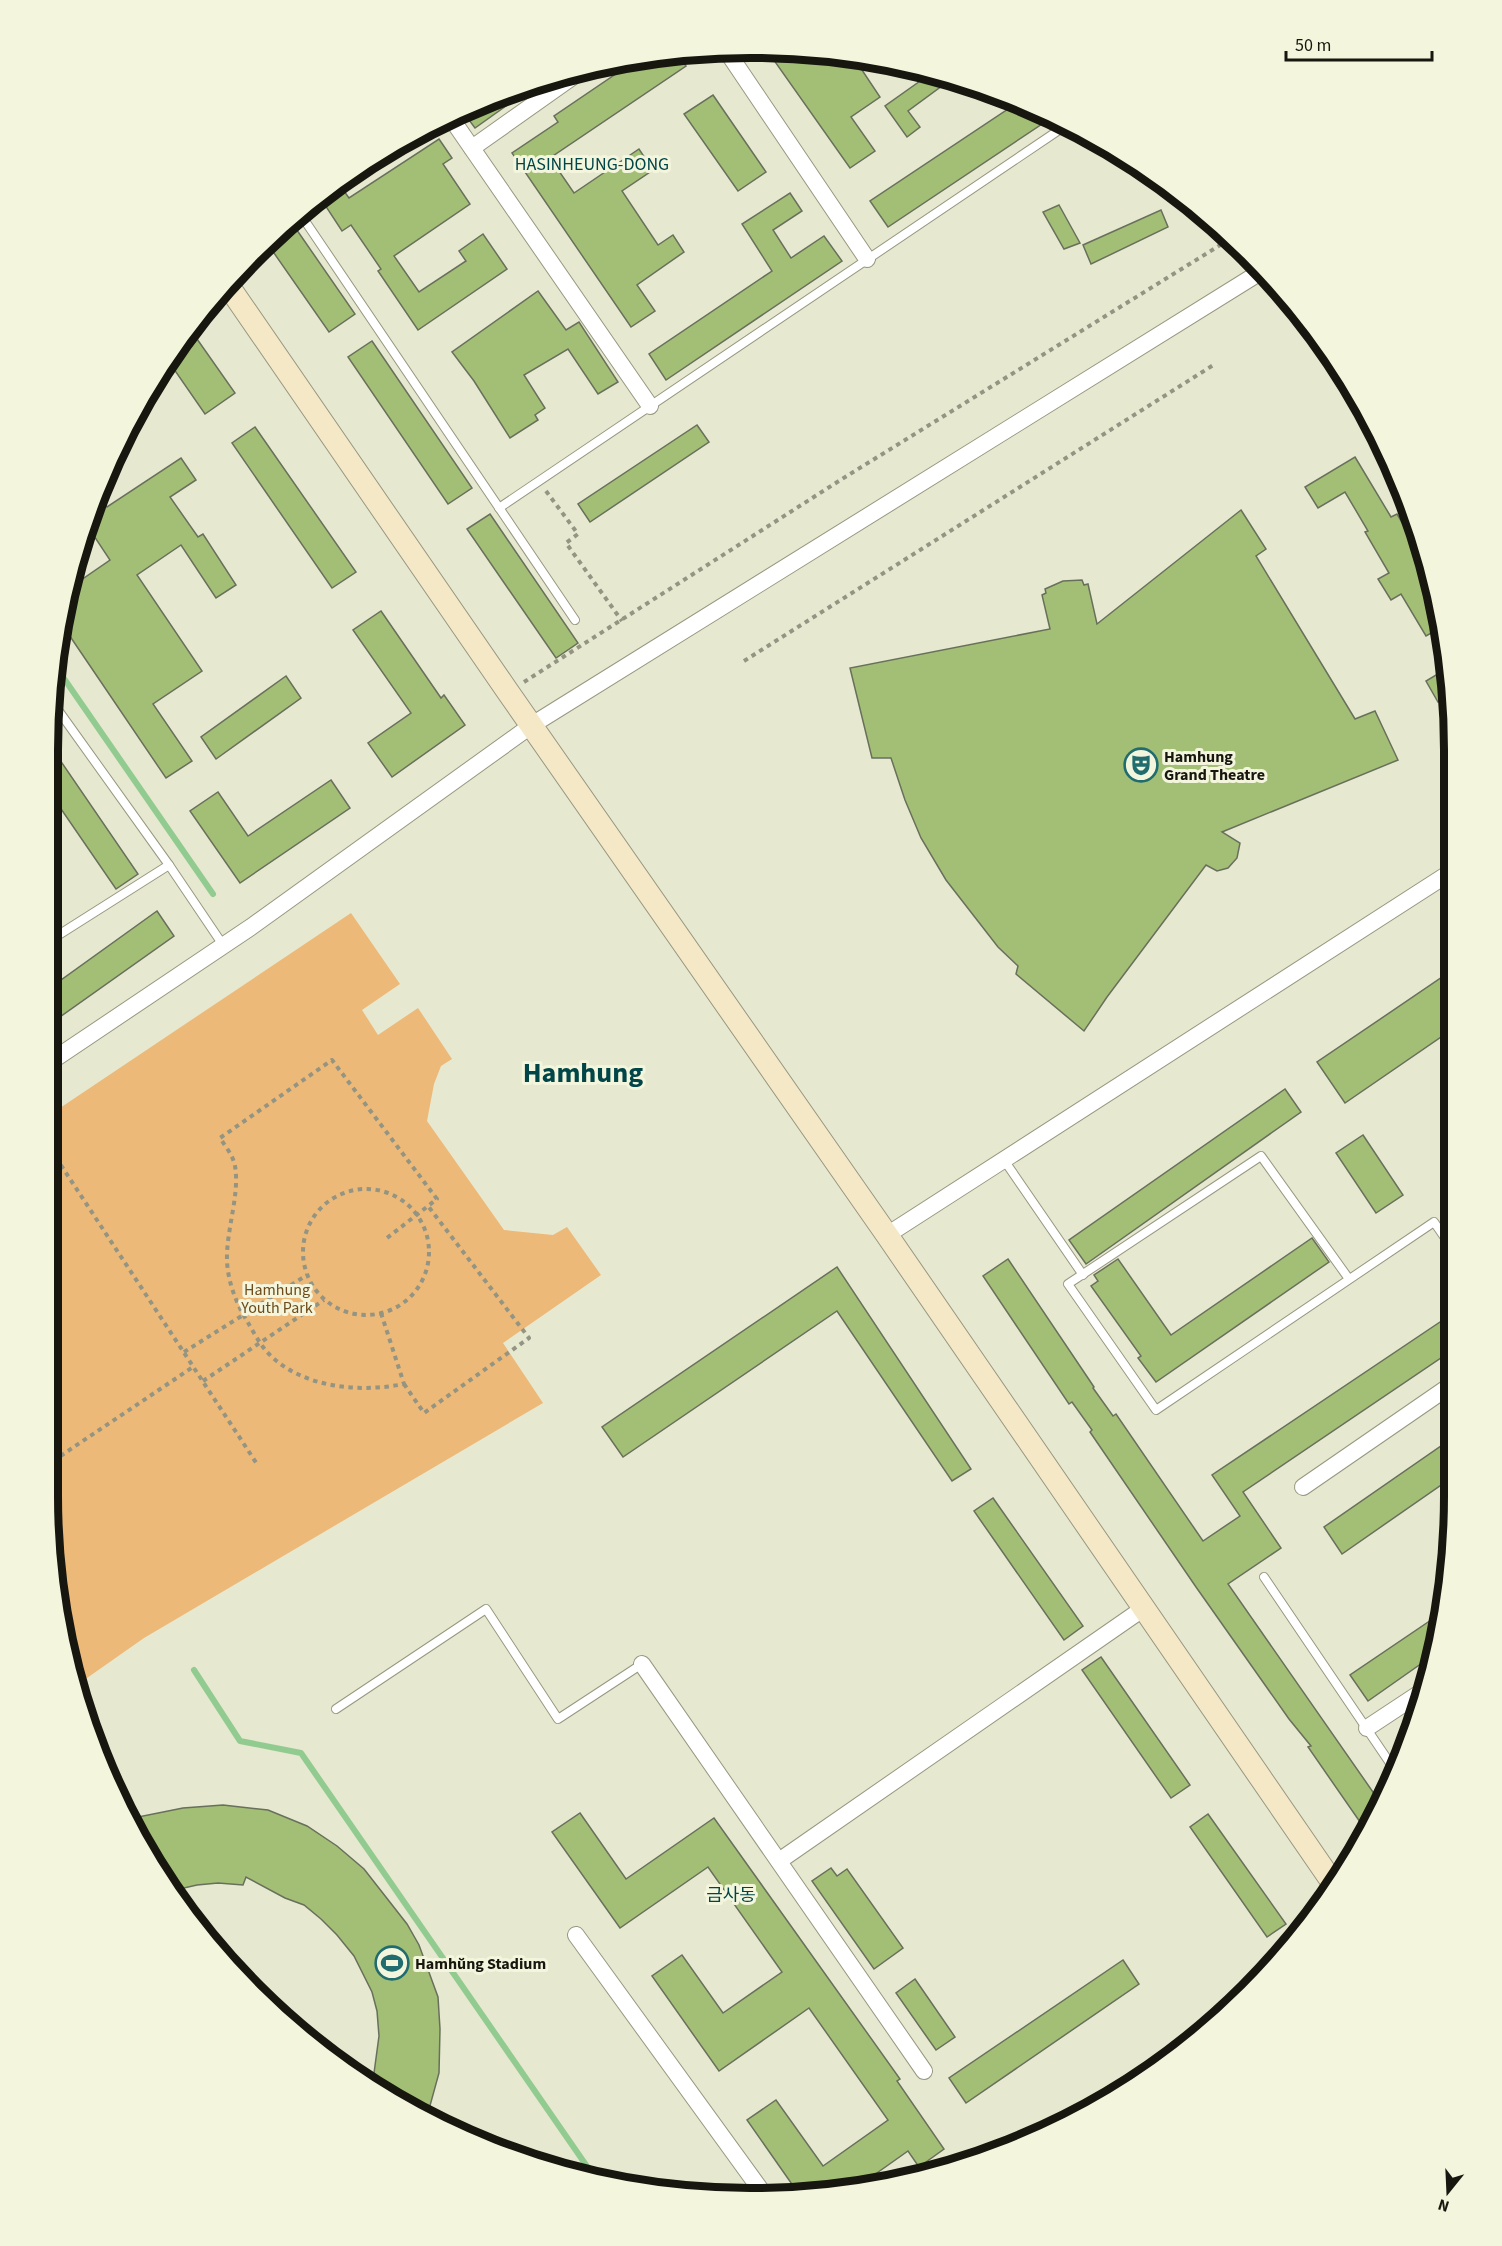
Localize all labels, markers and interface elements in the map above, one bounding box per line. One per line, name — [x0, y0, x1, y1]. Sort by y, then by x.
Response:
scale bar — [1286, 24, 1432, 62]
text: 50 m — [1295, 33, 1331, 58]
district label: HASINHEUNG-DONG — [515, 152, 669, 177]
place label: Hamhung Grand Theatre — [1164, 746, 1265, 786]
theatre icon: Hamhung Grand Theatre — [1123, 747, 1159, 783]
district label: Hamhung — [523, 1053, 643, 1093]
park label: Hamhung Youth Park — [240, 1279, 313, 1319]
district label: 금사동 — [706, 1883, 756, 1908]
sports icon: Hamhŭng Stadium — [374, 1945, 410, 1981]
place label: Hamhŭng Stadium — [415, 1953, 546, 1975]
north arrow — [1418, 2162, 1478, 2222]
text: N — [1435, 2193, 1452, 2217]

